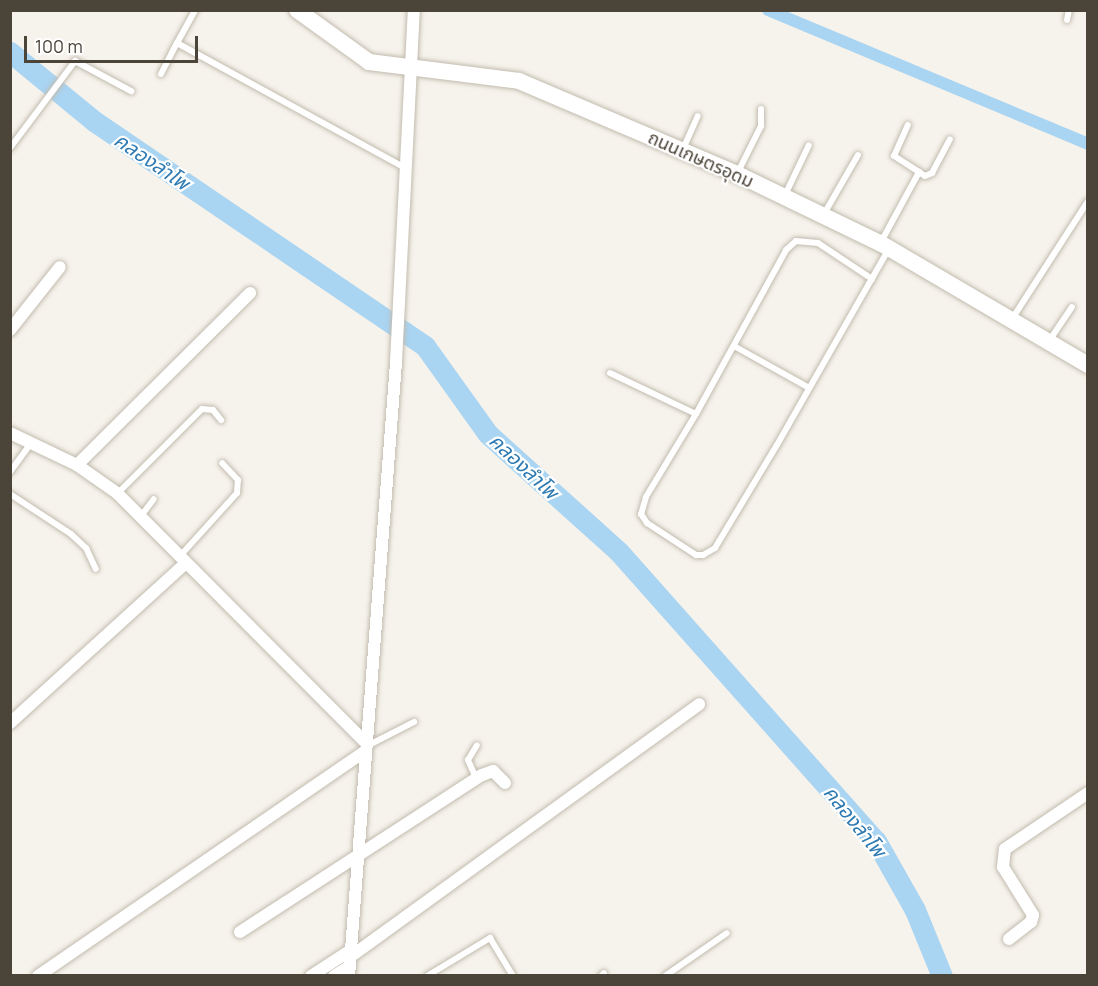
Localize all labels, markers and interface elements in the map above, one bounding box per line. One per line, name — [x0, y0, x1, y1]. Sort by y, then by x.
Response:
scale bar — [27, 24, 201, 62]
text: 100 m — [35, 34, 83, 58]
street label: ถนนเกษตรอุดม — [645, 126, 757, 192]
water label: คลองลำโพ — [110, 127, 194, 195]
water label: คลองลำโพ — [485, 428, 563, 504]
water label: คลองลำโพ — [819, 780, 891, 862]

